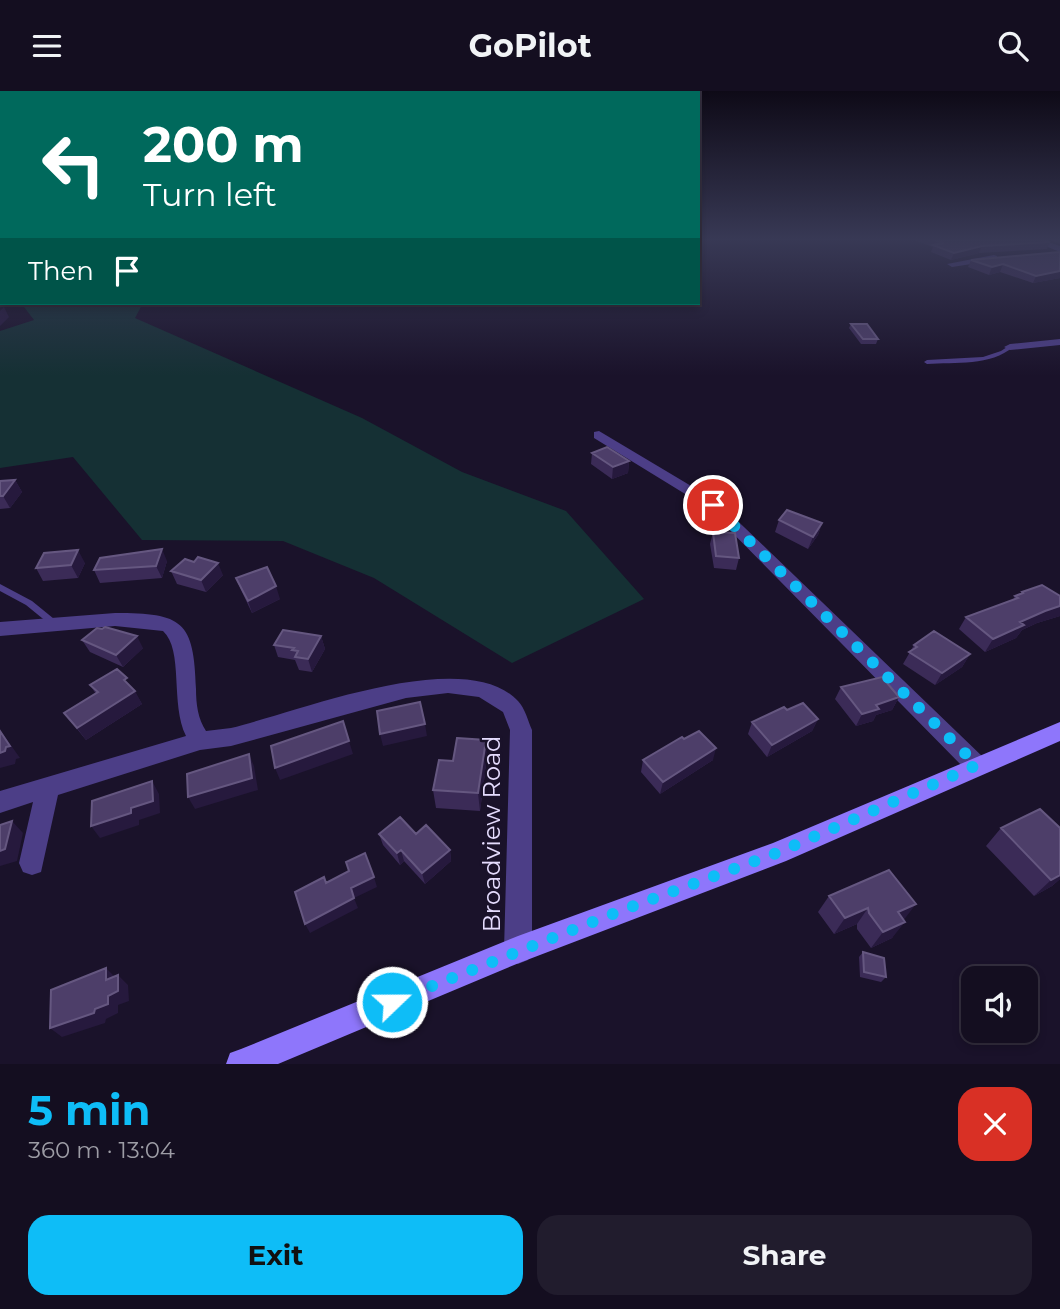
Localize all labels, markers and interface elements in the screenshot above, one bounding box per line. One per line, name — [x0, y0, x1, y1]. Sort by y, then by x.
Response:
text: GoPilot — [468, 26, 592, 65]
icon: menu — [28, 27, 66, 65]
icon: search — [994, 27, 1032, 65]
text: 200 m — [143, 115, 304, 174]
icon: left — [28, 119, 119, 210]
text: Turn left — [143, 175, 277, 214]
icon: arrive — [108, 252, 146, 290]
text: Then — [28, 255, 94, 287]
pin — [683, 475, 743, 535]
icon: arrive — [694, 486, 732, 524]
street label: Broadview Road — [477, 736, 506, 932]
position arrow — [355, 965, 429, 1039]
map controls — [961, 966, 1038, 1043]
button: sound — [961, 966, 1038, 1043]
text: 5 min — [28, 1084, 151, 1136]
button: close — [958, 1087, 1032, 1161]
text: 360 m · 13:04 — [28, 1136, 175, 1164]
button: Exit — [28, 1215, 523, 1295]
button: Share — [537, 1215, 1032, 1295]

